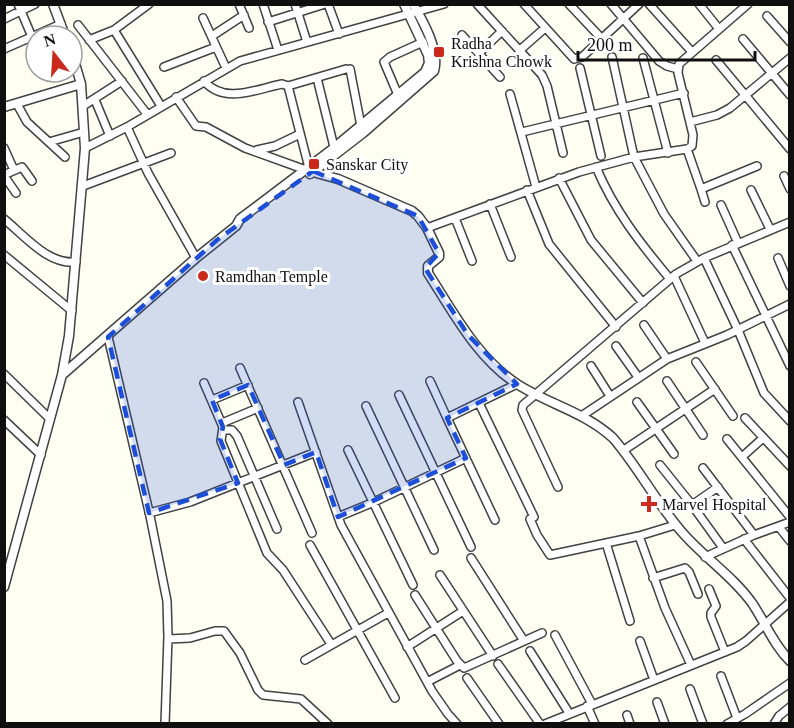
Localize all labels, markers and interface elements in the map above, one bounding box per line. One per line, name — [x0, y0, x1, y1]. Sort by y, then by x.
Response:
north arrow — [24, 24, 84, 84]
scale bar — [578, 24, 755, 62]
text: N — [42, 30, 58, 50]
place label: Radha Krishna Chowk — [451, 35, 552, 70]
text: 200 m — [587, 35, 633, 55]
marker: Radha Krishna Chowk — [432, 45, 446, 59]
place label: Sanskar City — [326, 156, 408, 174]
marker: Sanskar City — [307, 157, 321, 171]
place label: Ramdhan Temple — [215, 268, 328, 286]
marker: Ramdhan Temple — [196, 269, 210, 283]
marker: Marvel Hospital — [640, 495, 658, 513]
place label: Marvel Hospital — [662, 496, 767, 514]

